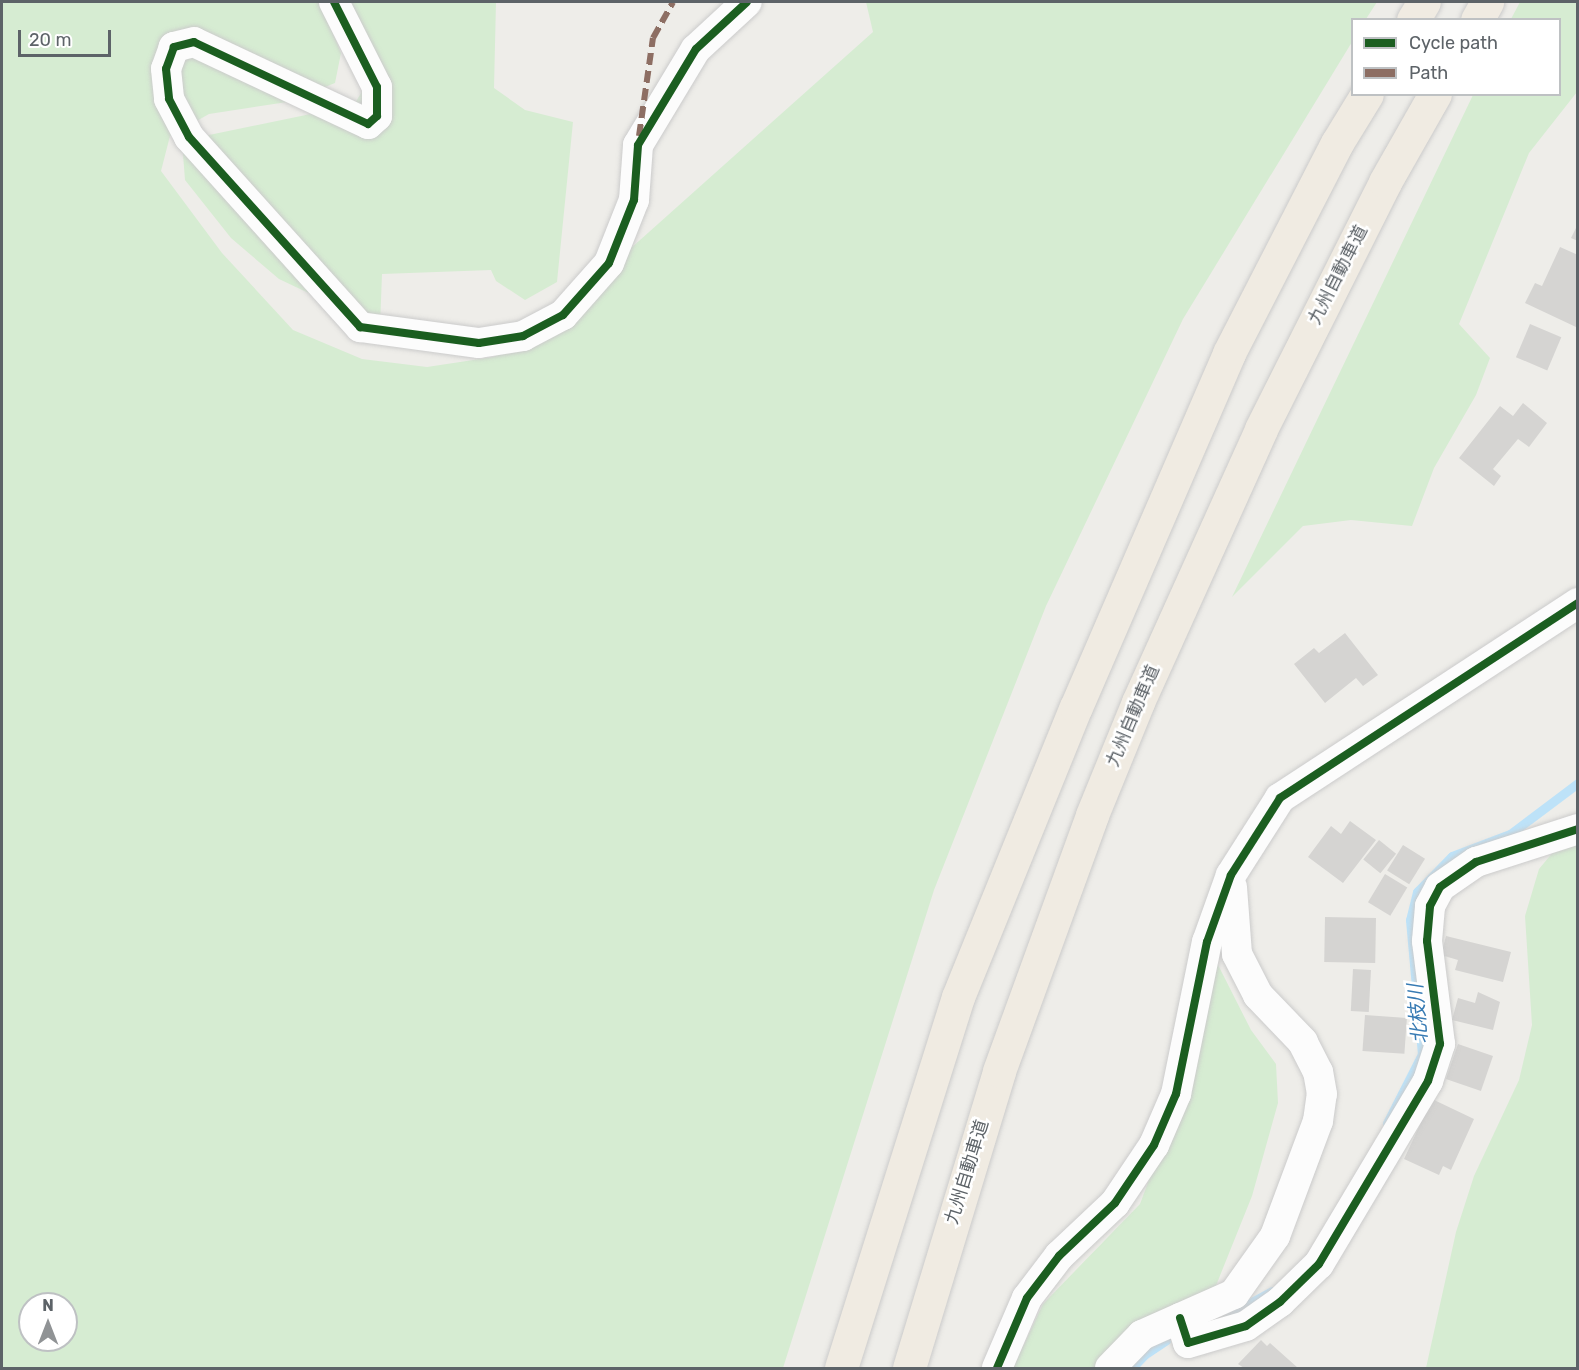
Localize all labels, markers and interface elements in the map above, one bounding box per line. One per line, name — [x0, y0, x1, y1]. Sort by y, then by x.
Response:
scale bar — [21, 18, 114, 56]
legend — [1351, 18, 1561, 96]
text: 20 m — [29, 29, 71, 51]
text: Cycle path — [1409, 32, 1498, 54]
text: Path — [1409, 62, 1448, 84]
street label: 九州自動車道 — [1304, 222, 1372, 328]
street label: 九州自動車道 — [1102, 662, 1164, 770]
water label: 北枝川 — [1403, 983, 1433, 1045]
street label: 九州自動車道 — [941, 1117, 993, 1227]
north arrow — [18, 1292, 78, 1352]
text: N — [42, 1296, 54, 1315]

